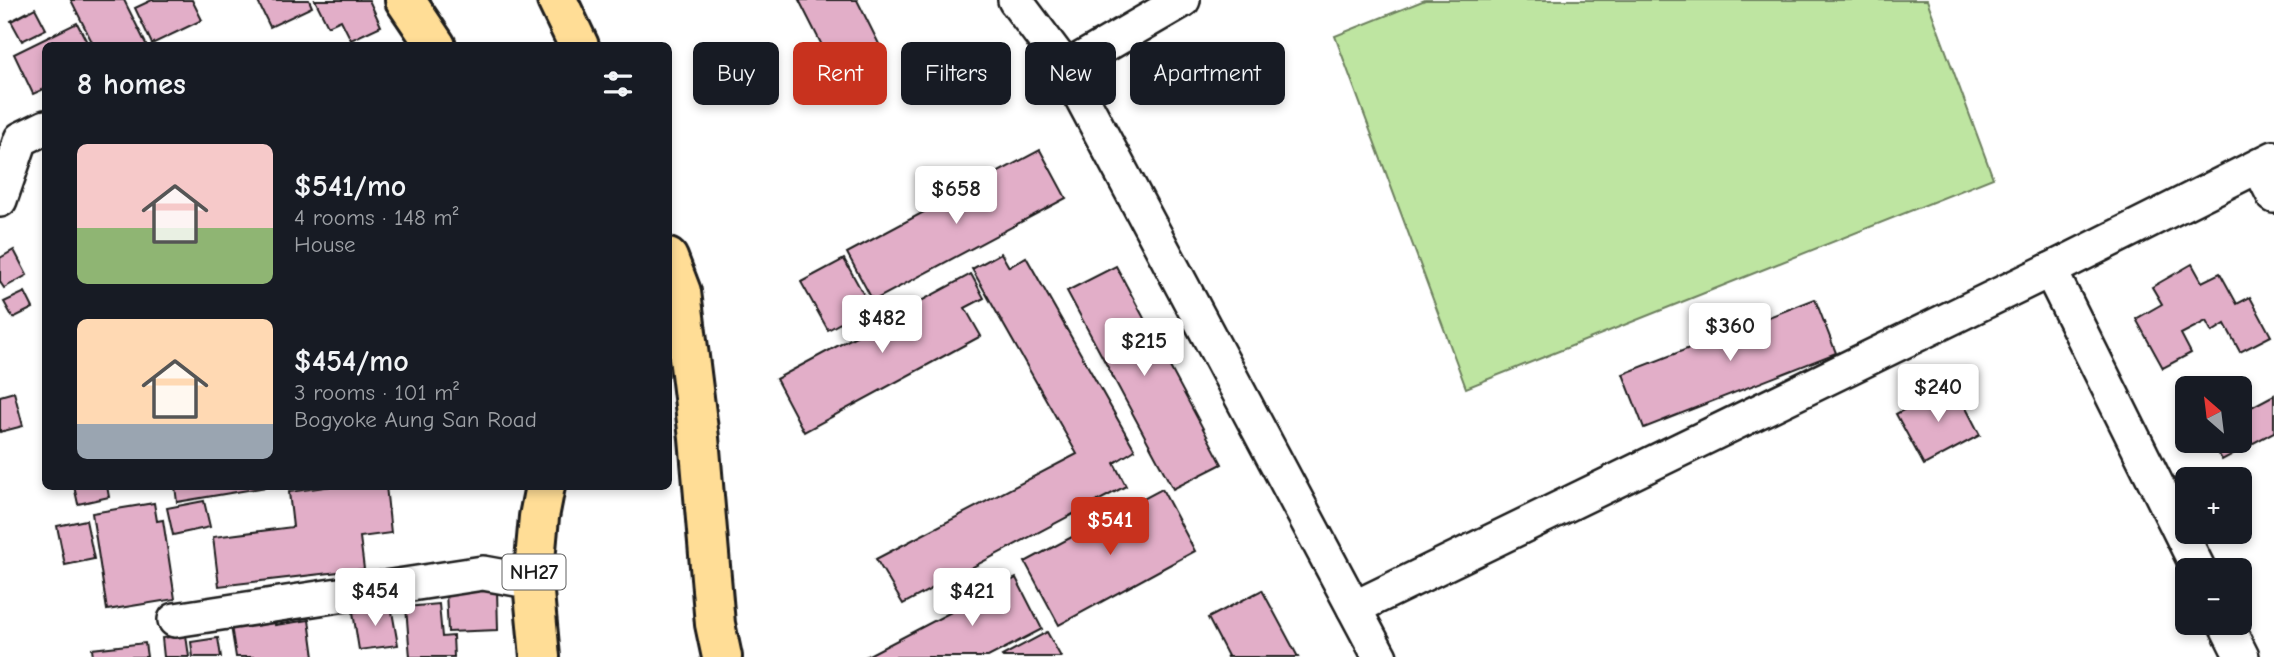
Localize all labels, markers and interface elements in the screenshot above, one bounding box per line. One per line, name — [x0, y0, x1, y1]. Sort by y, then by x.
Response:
chip: Buy — [693, 42, 779, 105]
chip: Rent — [793, 42, 887, 105]
chip: Filters — [901, 42, 1011, 105]
chip: New — [1025, 42, 1116, 105]
chip: Apartment — [1130, 42, 1285, 105]
icon: filters — [599, 65, 637, 103]
text: 8 homes — [77, 67, 186, 102]
pin: $658 — [915, 166, 997, 226]
text: $541/mo — [294, 169, 406, 204]
icon: home — [133, 172, 217, 256]
text: $658 — [931, 175, 981, 202]
text: 4 rooms · 148 m² — [294, 204, 458, 231]
text: House — [294, 231, 356, 258]
pin: $482 — [841, 296, 923, 355]
text: $482 — [858, 304, 906, 331]
pin: $360 — [1689, 304, 1771, 363]
text: $360 — [1705, 312, 1755, 339]
pin: $215 — [1103, 318, 1185, 378]
text: $215 — [1121, 327, 1167, 354]
text: $454/mo — [294, 344, 409, 379]
icon: home — [133, 347, 217, 431]
pin: $240 — [1897, 364, 1979, 424]
text: $240 — [1914, 373, 1962, 400]
north arrow — [2175, 376, 2252, 453]
map controls — [2175, 376, 2252, 635]
text: 3 rooms · 101 m² — [294, 379, 459, 406]
text: Bogyoke Aung San Road — [294, 406, 537, 433]
button: + — [2175, 467, 2252, 544]
pin: $541 — [1069, 498, 1151, 557]
text: $541 — [1087, 506, 1133, 533]
road number: NH27 — [503, 554, 566, 590]
button: − — [2175, 558, 2252, 635]
pin: $454 — [334, 568, 416, 628]
pin: $421 — [931, 568, 1013, 628]
text: $454 — [351, 577, 399, 604]
text: $421 — [949, 577, 995, 604]

